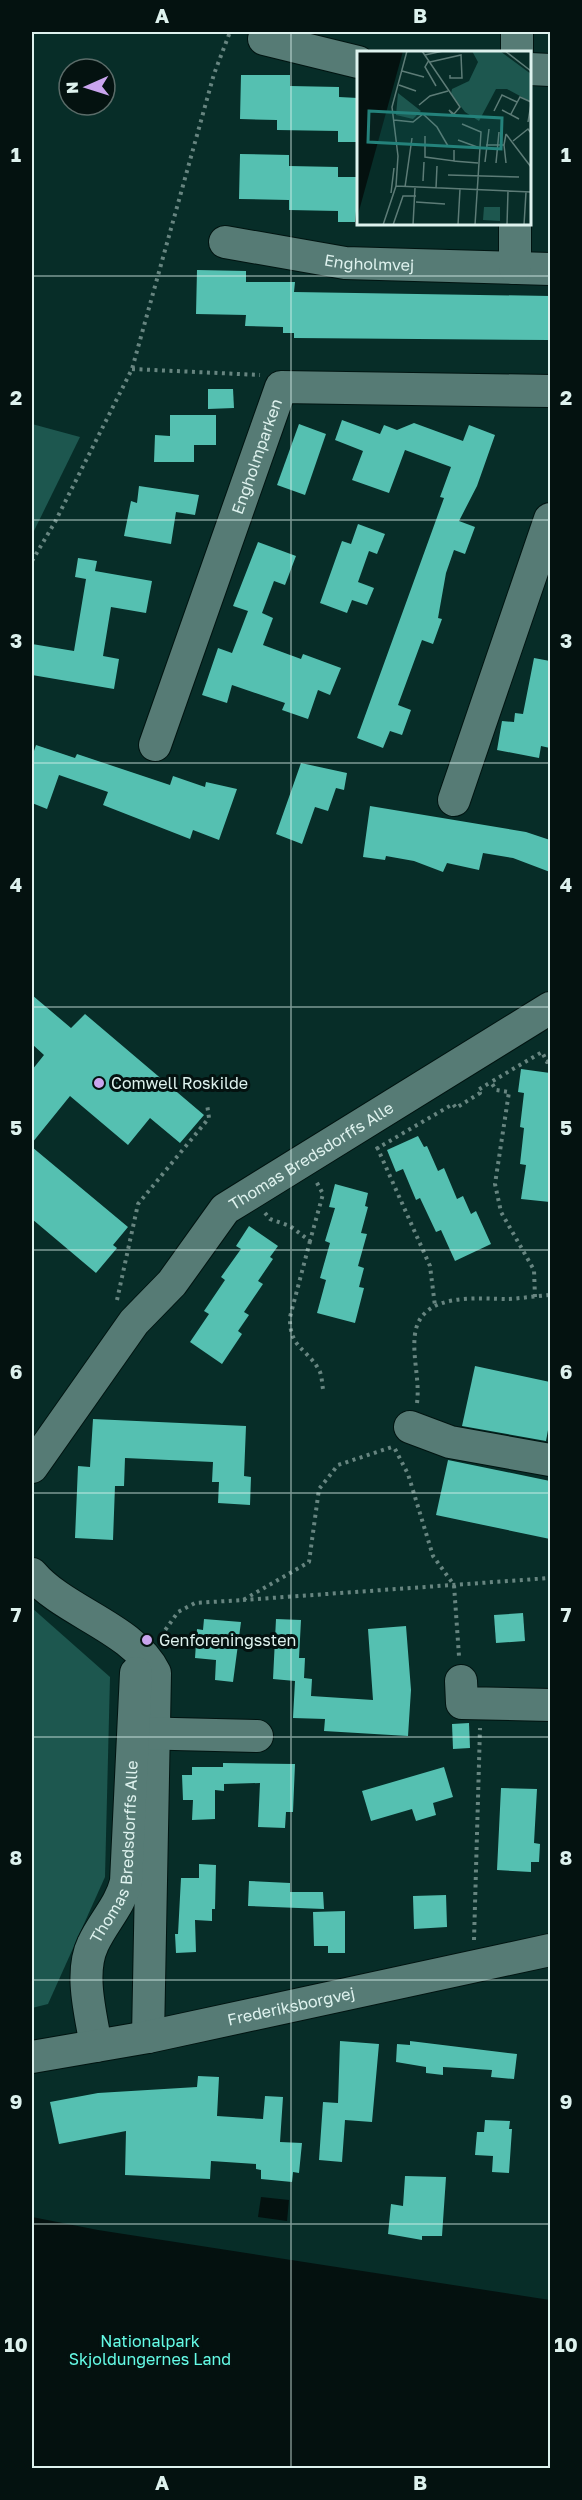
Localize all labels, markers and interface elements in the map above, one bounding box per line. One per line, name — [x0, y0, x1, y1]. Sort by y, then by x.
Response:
text: A — [155, 3, 169, 27]
text: B — [413, 3, 427, 27]
inset map — [357, 51, 531, 225]
north arrow — [57, 57, 117, 117]
text: N — [62, 81, 82, 94]
text: 1 — [11, 142, 21, 166]
text: 1 — [561, 142, 571, 166]
street label: Engholmvej — [323, 250, 414, 275]
text: 2 — [10, 385, 22, 409]
text: 2 — [560, 385, 572, 409]
street label: Engholmparken — [227, 396, 286, 517]
text: 3 — [10, 628, 22, 652]
text: 3 — [560, 628, 572, 652]
text: 4 — [10, 872, 22, 896]
text: 4 — [560, 872, 572, 896]
place label: Comwell Roskilde — [111, 1073, 248, 1093]
marker: Comwell Roskilde — [92, 1076, 106, 1090]
street label: Thomas Bredsdorffs Alle — [225, 1097, 397, 1214]
text: 5 — [10, 1115, 22, 1139]
text: 5 — [560, 1115, 572, 1139]
text: 6 — [10, 1359, 22, 1383]
text: 6 — [560, 1359, 572, 1383]
text: 7 — [11, 1602, 22, 1626]
text: 7 — [561, 1602, 572, 1626]
place label: Genforeningssten — [159, 1630, 296, 1650]
marker: Genforeningssten — [140, 1633, 154, 1647]
street label: Thomas Bredsdorffs Alle — [85, 1760, 142, 1946]
text: 8 — [10, 1845, 22, 1869]
text: 8 — [560, 1845, 572, 1869]
street label: Frederiksborgvej — [225, 1983, 356, 2030]
text: 9 — [10, 2089, 22, 2113]
text: 9 — [560, 2089, 572, 2113]
park label: Nationalpark Skjoldungernes Land — [69, 2331, 231, 2369]
text: 10 — [4, 2332, 28, 2356]
text: 10 — [554, 2332, 578, 2356]
text: A — [155, 2470, 169, 2494]
text: B — [413, 2470, 427, 2494]

